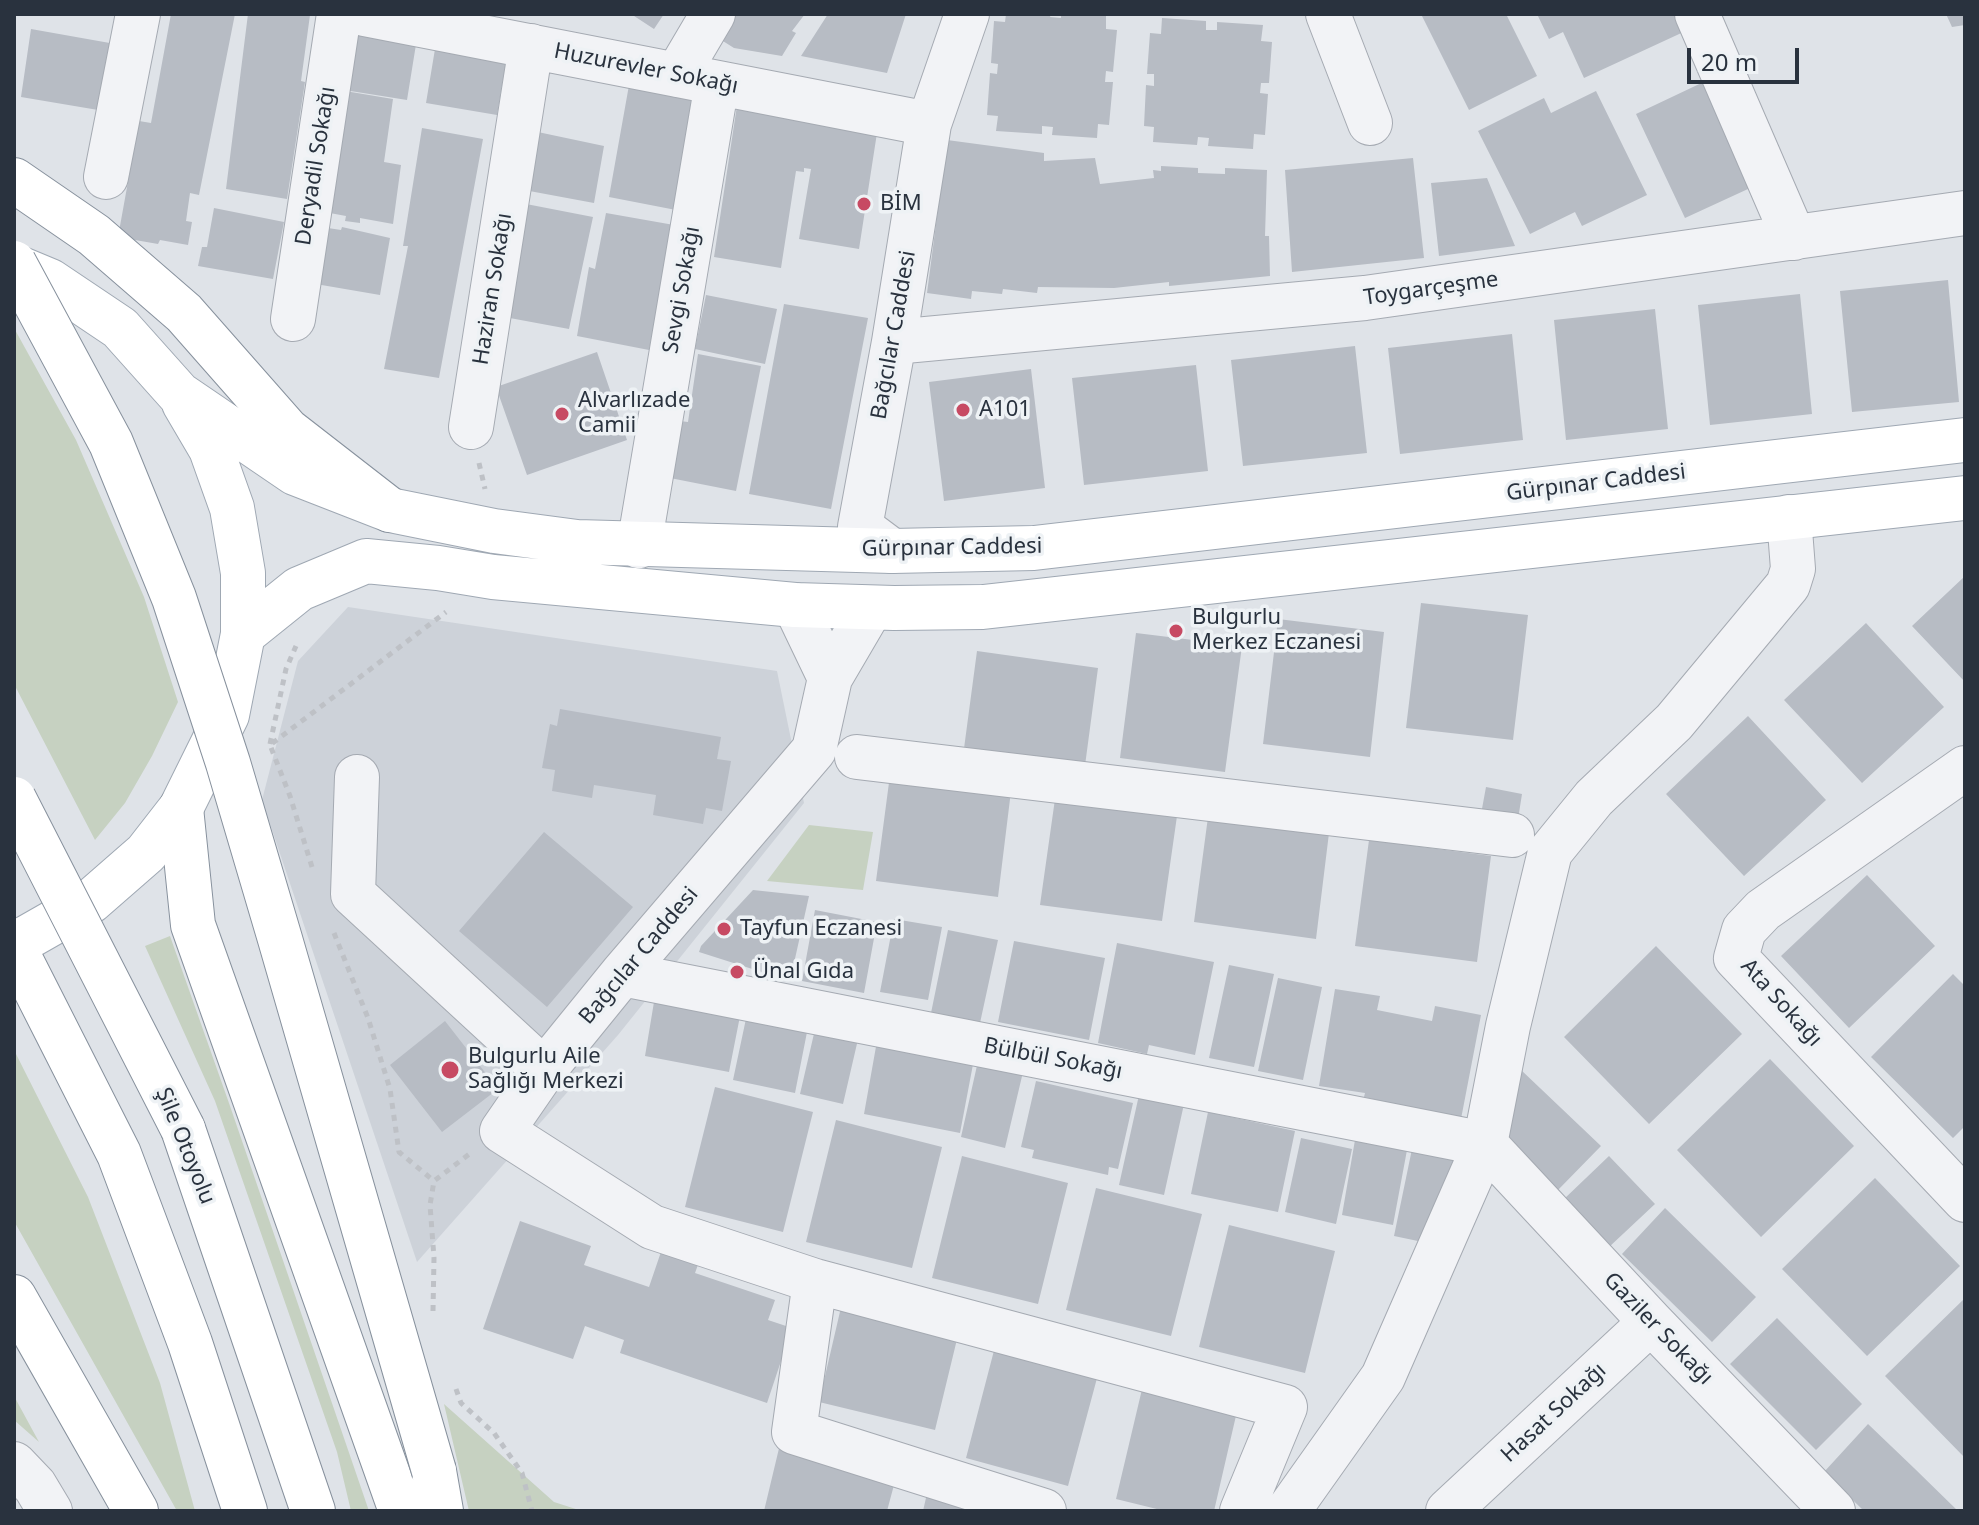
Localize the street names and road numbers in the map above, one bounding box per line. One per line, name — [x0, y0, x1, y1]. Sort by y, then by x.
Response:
street label: Huzurevler Sokağı — [552, 38, 740, 100]
street label: Deryadil Sokağı — [290, 85, 342, 247]
street label: Haziran Sokağı — [468, 211, 518, 367]
street label: Sevgi Sokağı — [658, 224, 706, 356]
street label: Bağcılar Caddesi — [866, 248, 922, 422]
street label: Toygarçeşme — [1362, 266, 1500, 312]
street label: Gürpınar Caddesi — [1505, 459, 1687, 507]
street label: Gürpınar Caddesi — [861, 533, 1043, 563]
street label: Bağcılar Caddesi — [574, 882, 704, 1030]
street label: Ata Sokağı — [1735, 954, 1827, 1052]
street label: Bülbül Sokağı — [981, 1033, 1125, 1085]
street label: Şile Otoyolu — [150, 1084, 220, 1208]
street label: Gaziler Sokağı — [1598, 1267, 1718, 1391]
street label: Hasat Sokağı — [1496, 1358, 1612, 1468]

